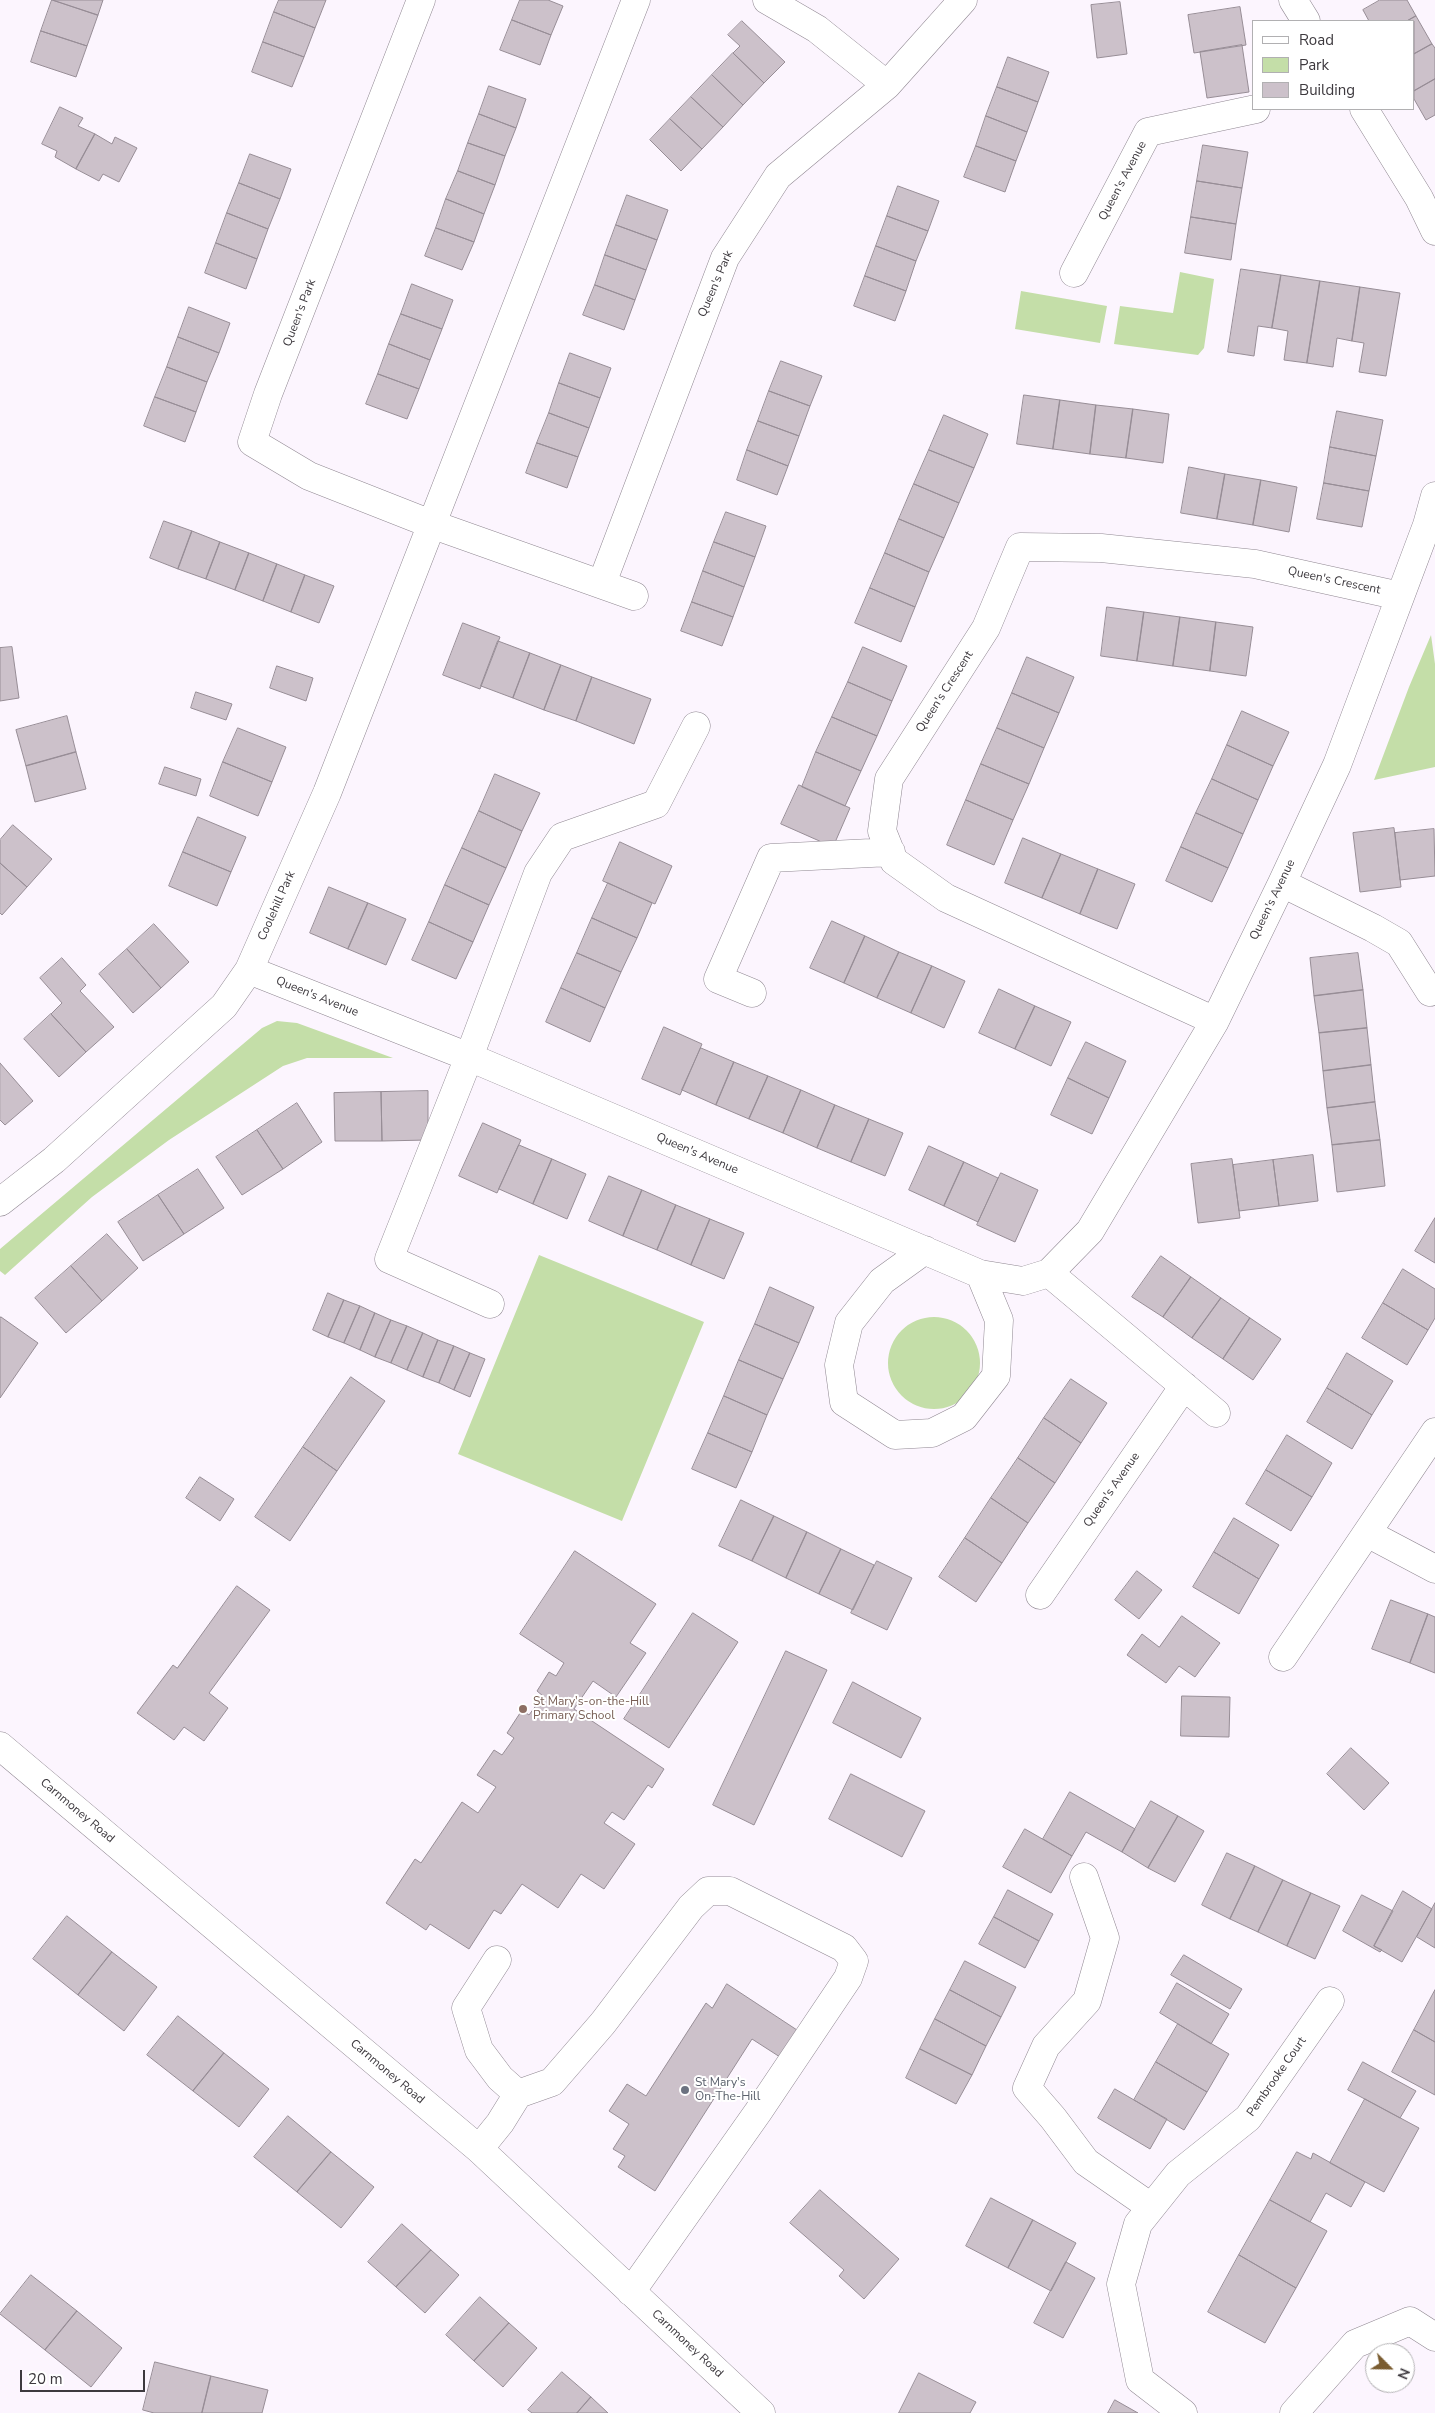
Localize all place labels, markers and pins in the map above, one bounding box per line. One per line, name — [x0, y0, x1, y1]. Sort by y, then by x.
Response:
place label: St Mary's-on-the-Hill Primary School — [533, 1695, 649, 1723]
marker: St Mary's-on-the-Hill Primary School — [517, 1703, 529, 1715]
place label: St Mary's On-The-Hill — [695, 2076, 760, 2104]
marker: St Mary's On-The-Hill — [679, 2084, 691, 2096]

